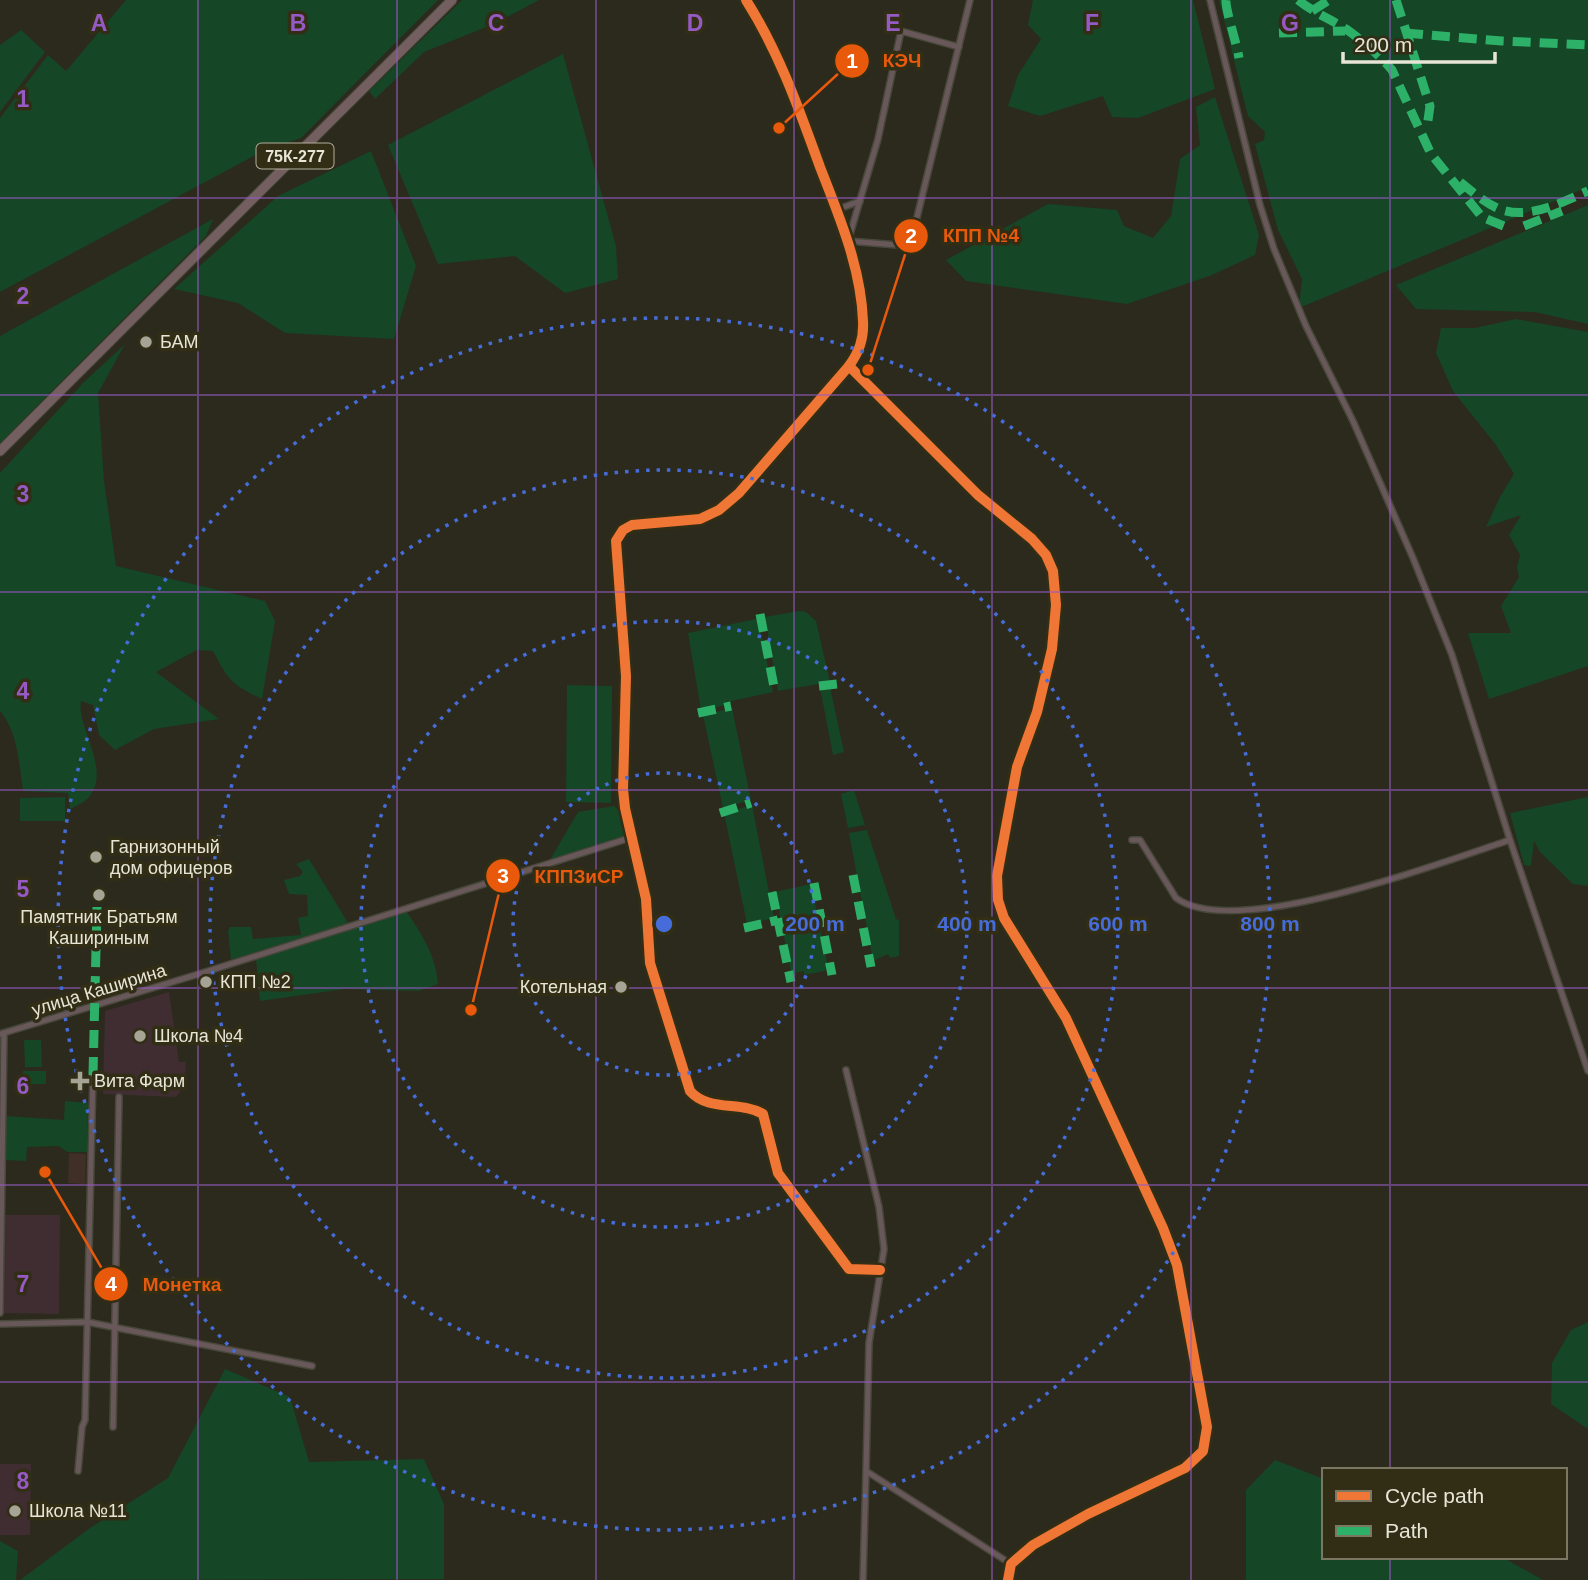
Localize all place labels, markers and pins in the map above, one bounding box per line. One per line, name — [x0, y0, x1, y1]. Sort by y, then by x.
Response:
callout: КЭЧ — [834, 41, 936, 81]
callout: КПП №4 — [894, 216, 1033, 256]
place label: БАМ — [160, 332, 198, 352]
marker: БАМ — [138, 334, 154, 350]
place label: Гарнизонный дом офицеров — [110, 837, 232, 878]
marker: Гарнизонный дом офицеров — [88, 849, 104, 865]
callout: КППЗиСР — [486, 856, 638, 896]
marker: Памятник Братьям Кашириным — [91, 887, 107, 903]
place label: Памятник Братьям Кашириным — [20, 907, 178, 948]
centre of rings — [652, 912, 676, 936]
place label: КПП №2 — [220, 972, 291, 992]
marker: КПП №2 — [198, 974, 214, 990]
place label: Котельная — [520, 977, 607, 997]
marker: Котельная — [613, 979, 629, 995]
place label: Школа №4 — [154, 1026, 243, 1046]
marker: Школа №4 — [132, 1028, 148, 1044]
place label: Вита Фарм — [94, 1071, 185, 1091]
marker: Вита Фарм — [72, 1073, 88, 1089]
callout: Монетка — [94, 1264, 235, 1304]
place label: Школа №11 — [29, 1501, 127, 1521]
marker: Школа №11 — [7, 1503, 23, 1519]

